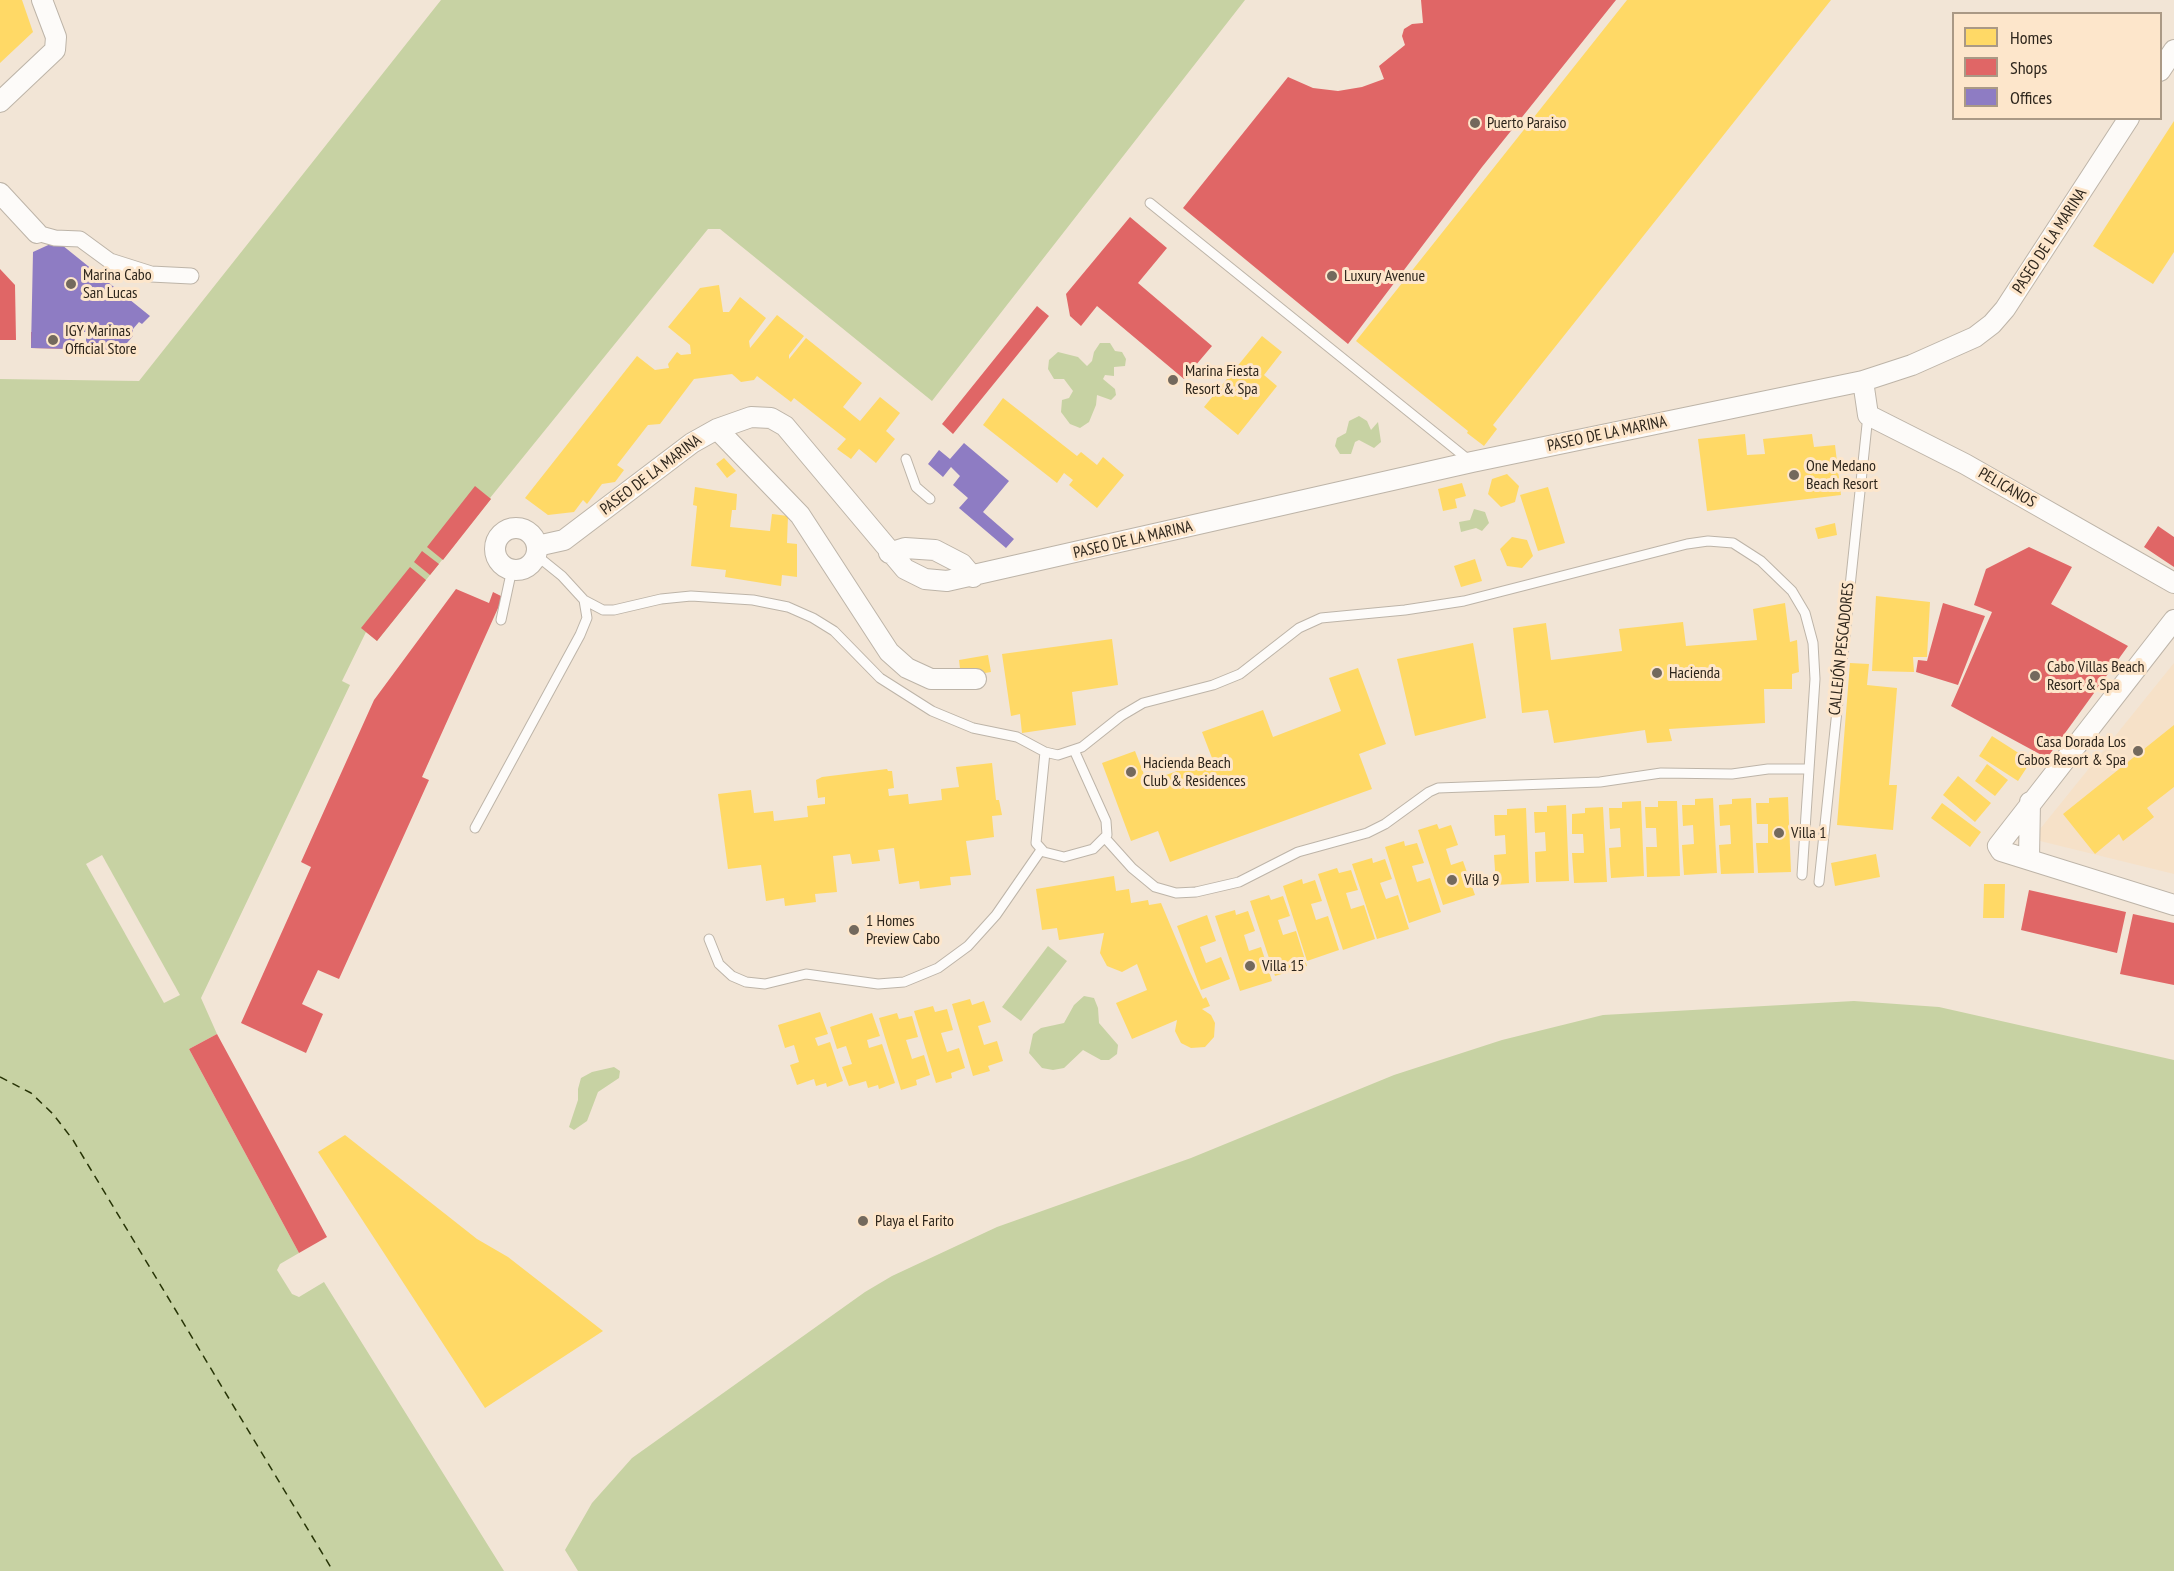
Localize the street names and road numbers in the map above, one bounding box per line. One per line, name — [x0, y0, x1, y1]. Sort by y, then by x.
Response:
street label: PASEO DE LA MARINA — [2009, 185, 2091, 297]
street label: PASEO DE LA MARINA — [1546, 412, 1668, 456]
street label: PASEO DE LA MARINA — [597, 431, 705, 519]
street label: PELICANOS — [1975, 464, 2039, 512]
street label: PASEO DE LA MARINA — [1072, 517, 1194, 563]
street label: CALLEJÓN PESCADORES — [1825, 582, 1859, 716]

